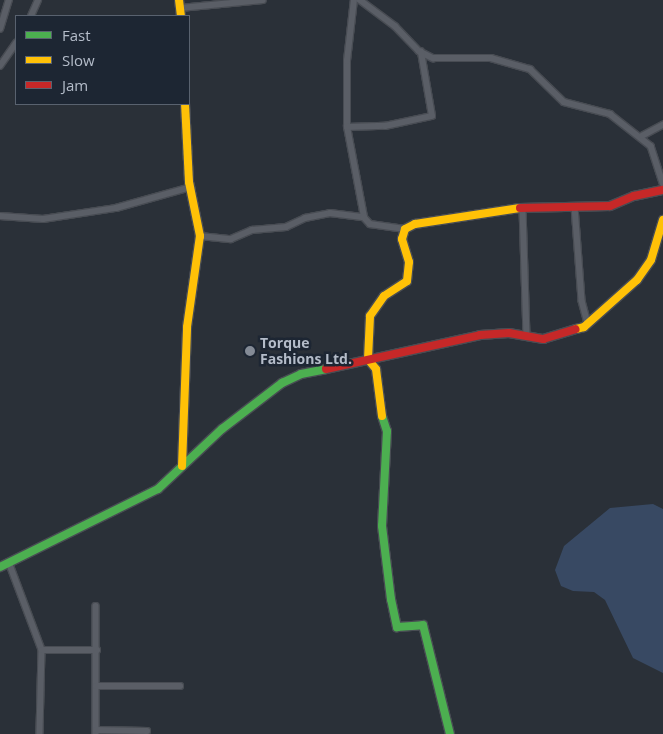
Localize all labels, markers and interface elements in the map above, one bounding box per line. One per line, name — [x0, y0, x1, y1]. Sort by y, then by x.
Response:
legend — [15, 15, 190, 105]
text: Fast — [62, 25, 91, 45]
text: Slow — [62, 50, 95, 70]
text: Jam — [62, 75, 88, 95]
place label: Torque Fashions Ltd. — [260, 335, 352, 368]
marker: Torque Fashions Ltd. — [244, 345, 256, 357]

